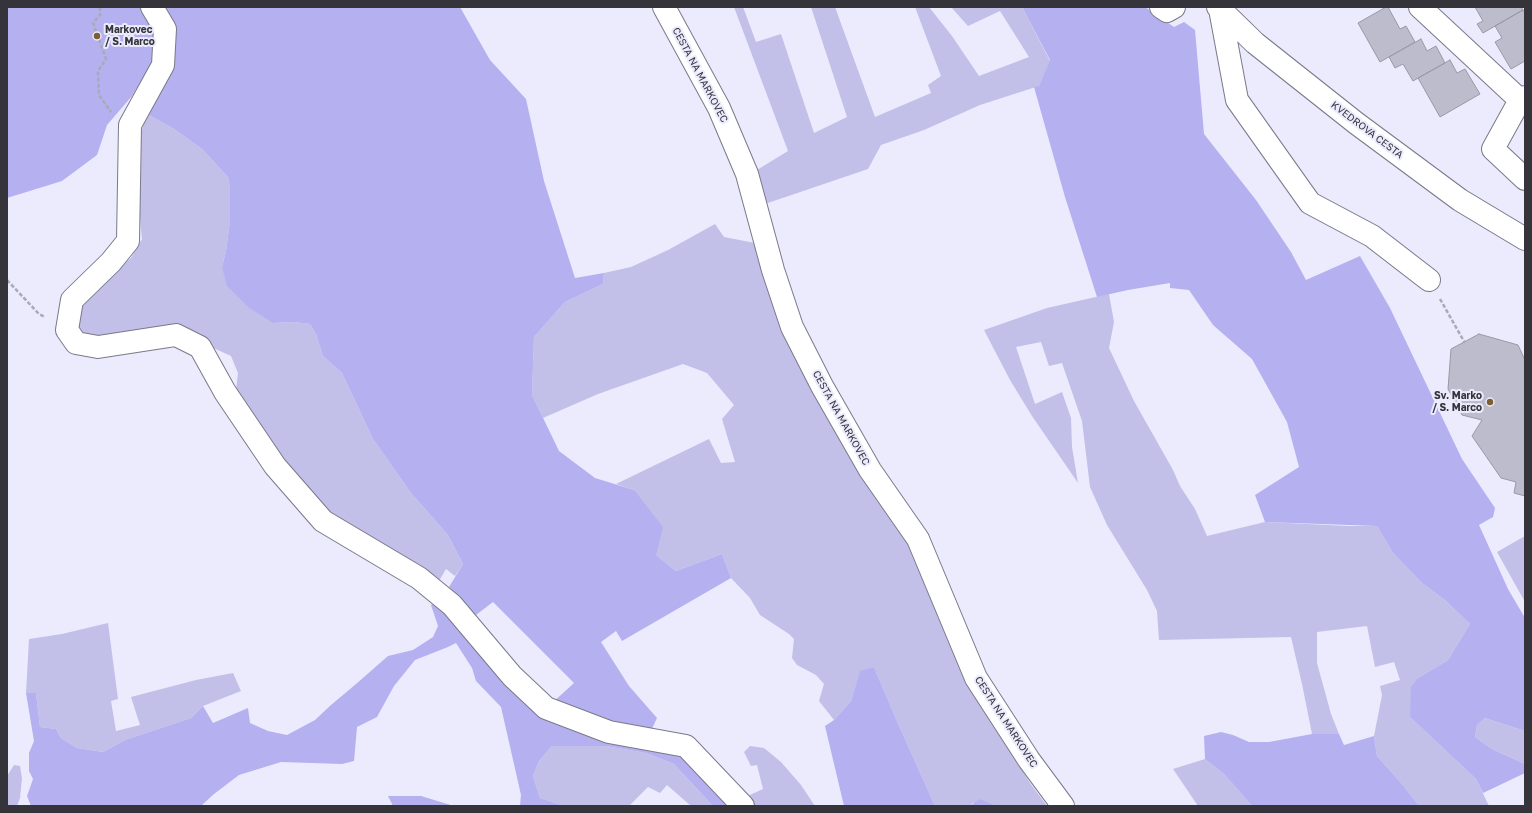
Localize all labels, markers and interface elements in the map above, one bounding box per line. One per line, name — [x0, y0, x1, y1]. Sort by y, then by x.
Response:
place label: Markovec / S. Marco — [105, 24, 155, 48]
street label: CESTA NA MARKOVEC — [670, 25, 730, 125]
marker: Markovec / S. Marco — [92, 31, 102, 41]
street label: KVEDROVA CESTA — [1329, 99, 1405, 161]
street label: CESTA NA MARKOVEC — [810, 369, 872, 467]
place label: Sv. Marko / S. Marco — [1432, 390, 1482, 414]
marker: Sv. Marko / S. Marco — [1485, 397, 1495, 407]
street label: CESTA NA MARKOVEC — [972, 674, 1040, 770]

